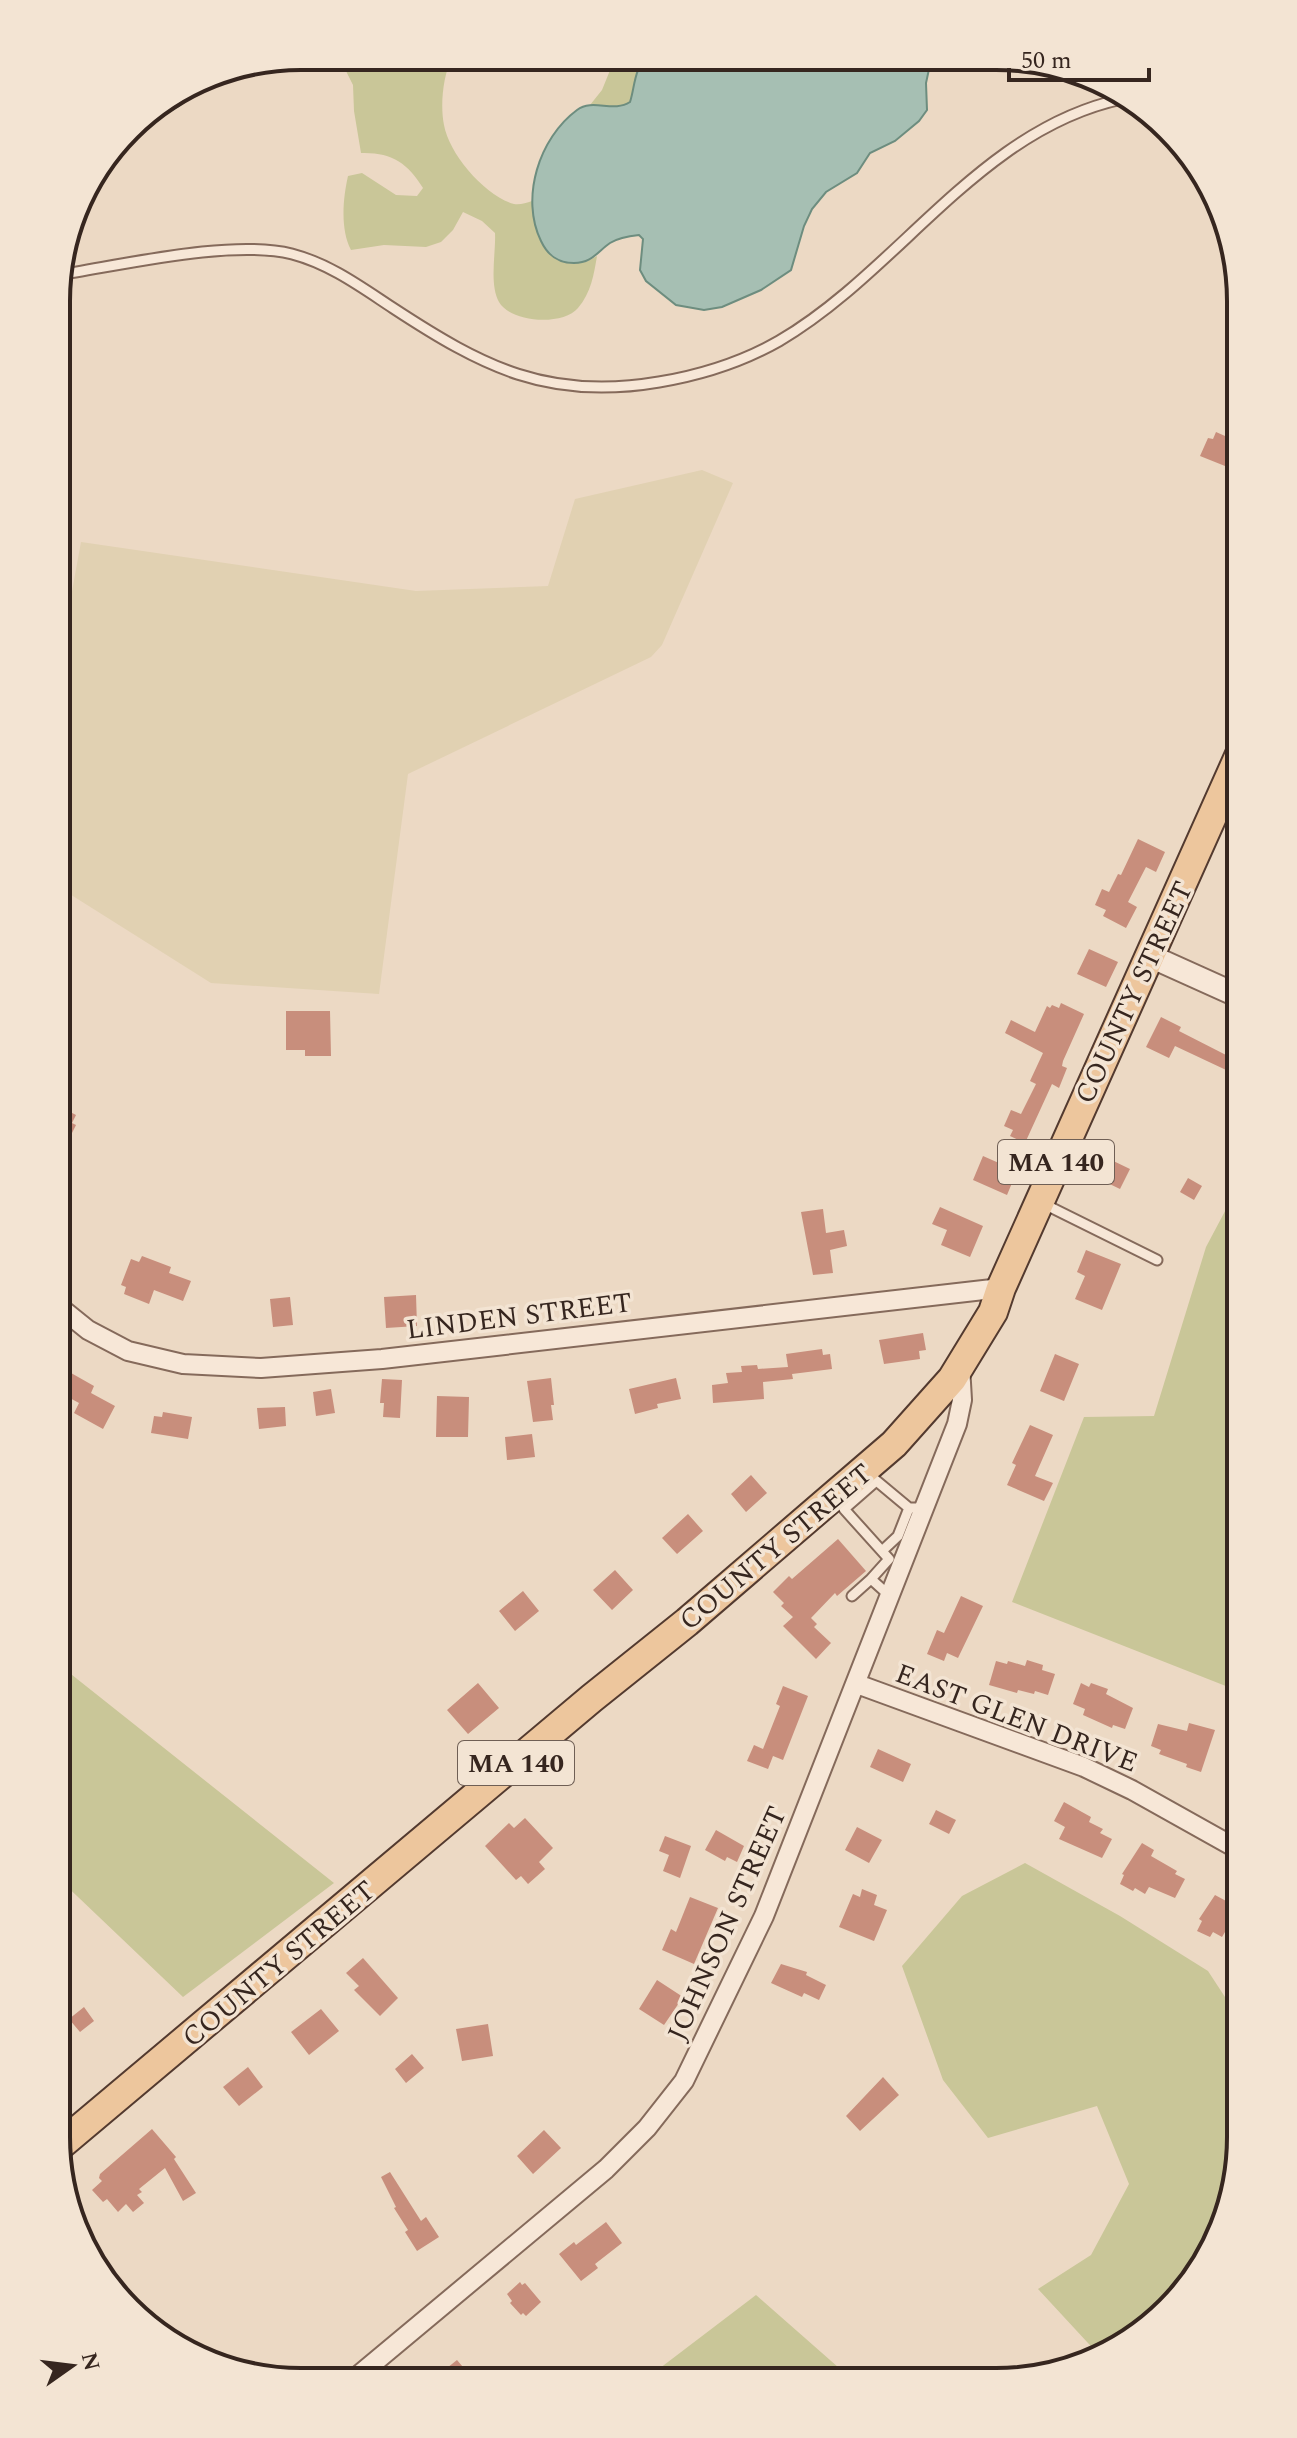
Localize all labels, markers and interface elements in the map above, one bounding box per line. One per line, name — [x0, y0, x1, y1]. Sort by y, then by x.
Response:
scale bar — [1009, 32, 1149, 82]
text: 50 m — [1021, 43, 1072, 79]
street label: COUNTY STREET — [1064, 874, 1205, 1111]
road number: MA 140 — [998, 1140, 1114, 1184]
street label: LINDEN STREET — [404, 1281, 635, 1352]
street label: COUNTY STREET — [670, 1453, 882, 1641]
street label: EAST GLEN DRIVE — [889, 1652, 1144, 1784]
road number: MA 140 — [458, 1741, 574, 1785]
street label: JOHNSON STREET — [656, 1799, 798, 2048]
street label: COUNTY STREET — [173, 1870, 385, 2058]
north arrow — [32, 2326, 112, 2406]
text: N — [72, 2349, 108, 2374]

